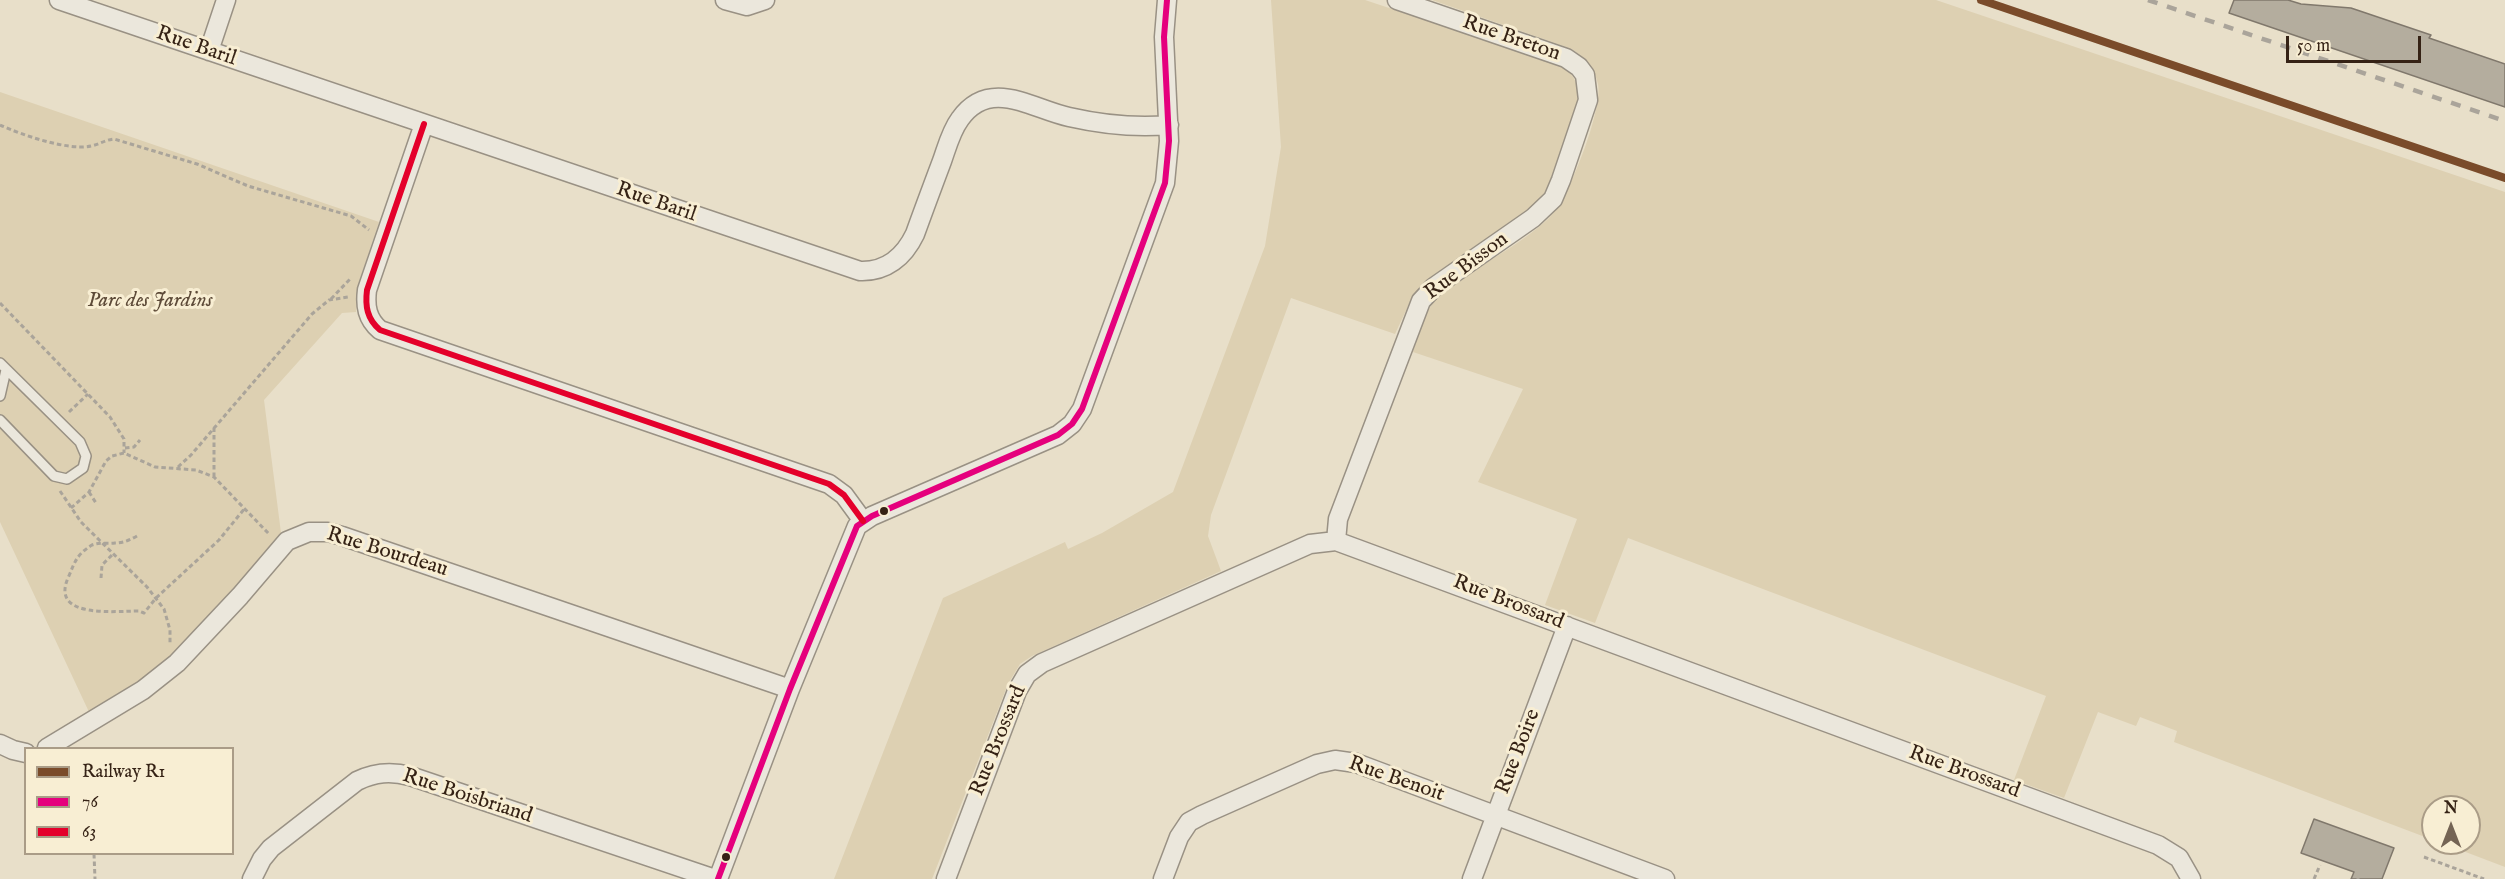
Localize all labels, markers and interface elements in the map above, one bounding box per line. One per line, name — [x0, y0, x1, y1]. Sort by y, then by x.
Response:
street label: Rue Breton — [1459, 11, 1563, 67]
street label: Rue Baril — [153, 22, 239, 72]
scale bar — [2289, 24, 2424, 62]
text: 50 m — [2297, 35, 2330, 58]
street label: Rue Baril — [613, 178, 699, 228]
street label: Rue Bisson — [1420, 228, 1514, 306]
park label: Parc des Jardins — [87, 289, 213, 315]
unlabelled marker — [878, 505, 890, 517]
street label: Rue Bourdeau — [323, 523, 451, 583]
street label: Rue Brossard — [1449, 570, 1567, 636]
street label: Rue Brossard — [965, 682, 1033, 800]
street label: Rue Boire — [1491, 706, 1547, 798]
street label: Rue Brossard — [1905, 741, 2023, 805]
legend — [24, 747, 234, 855]
street label: Rue Benoit — [1345, 752, 1447, 808]
text: Railway R1 — [82, 761, 165, 784]
street label: Rue Boisbriand — [399, 764, 535, 830]
text: 76 — [82, 791, 98, 814]
north arrow — [2421, 795, 2481, 855]
text: N — [2444, 799, 2458, 819]
text: 63 — [82, 821, 96, 844]
unlabelled marker — [720, 851, 732, 863]

